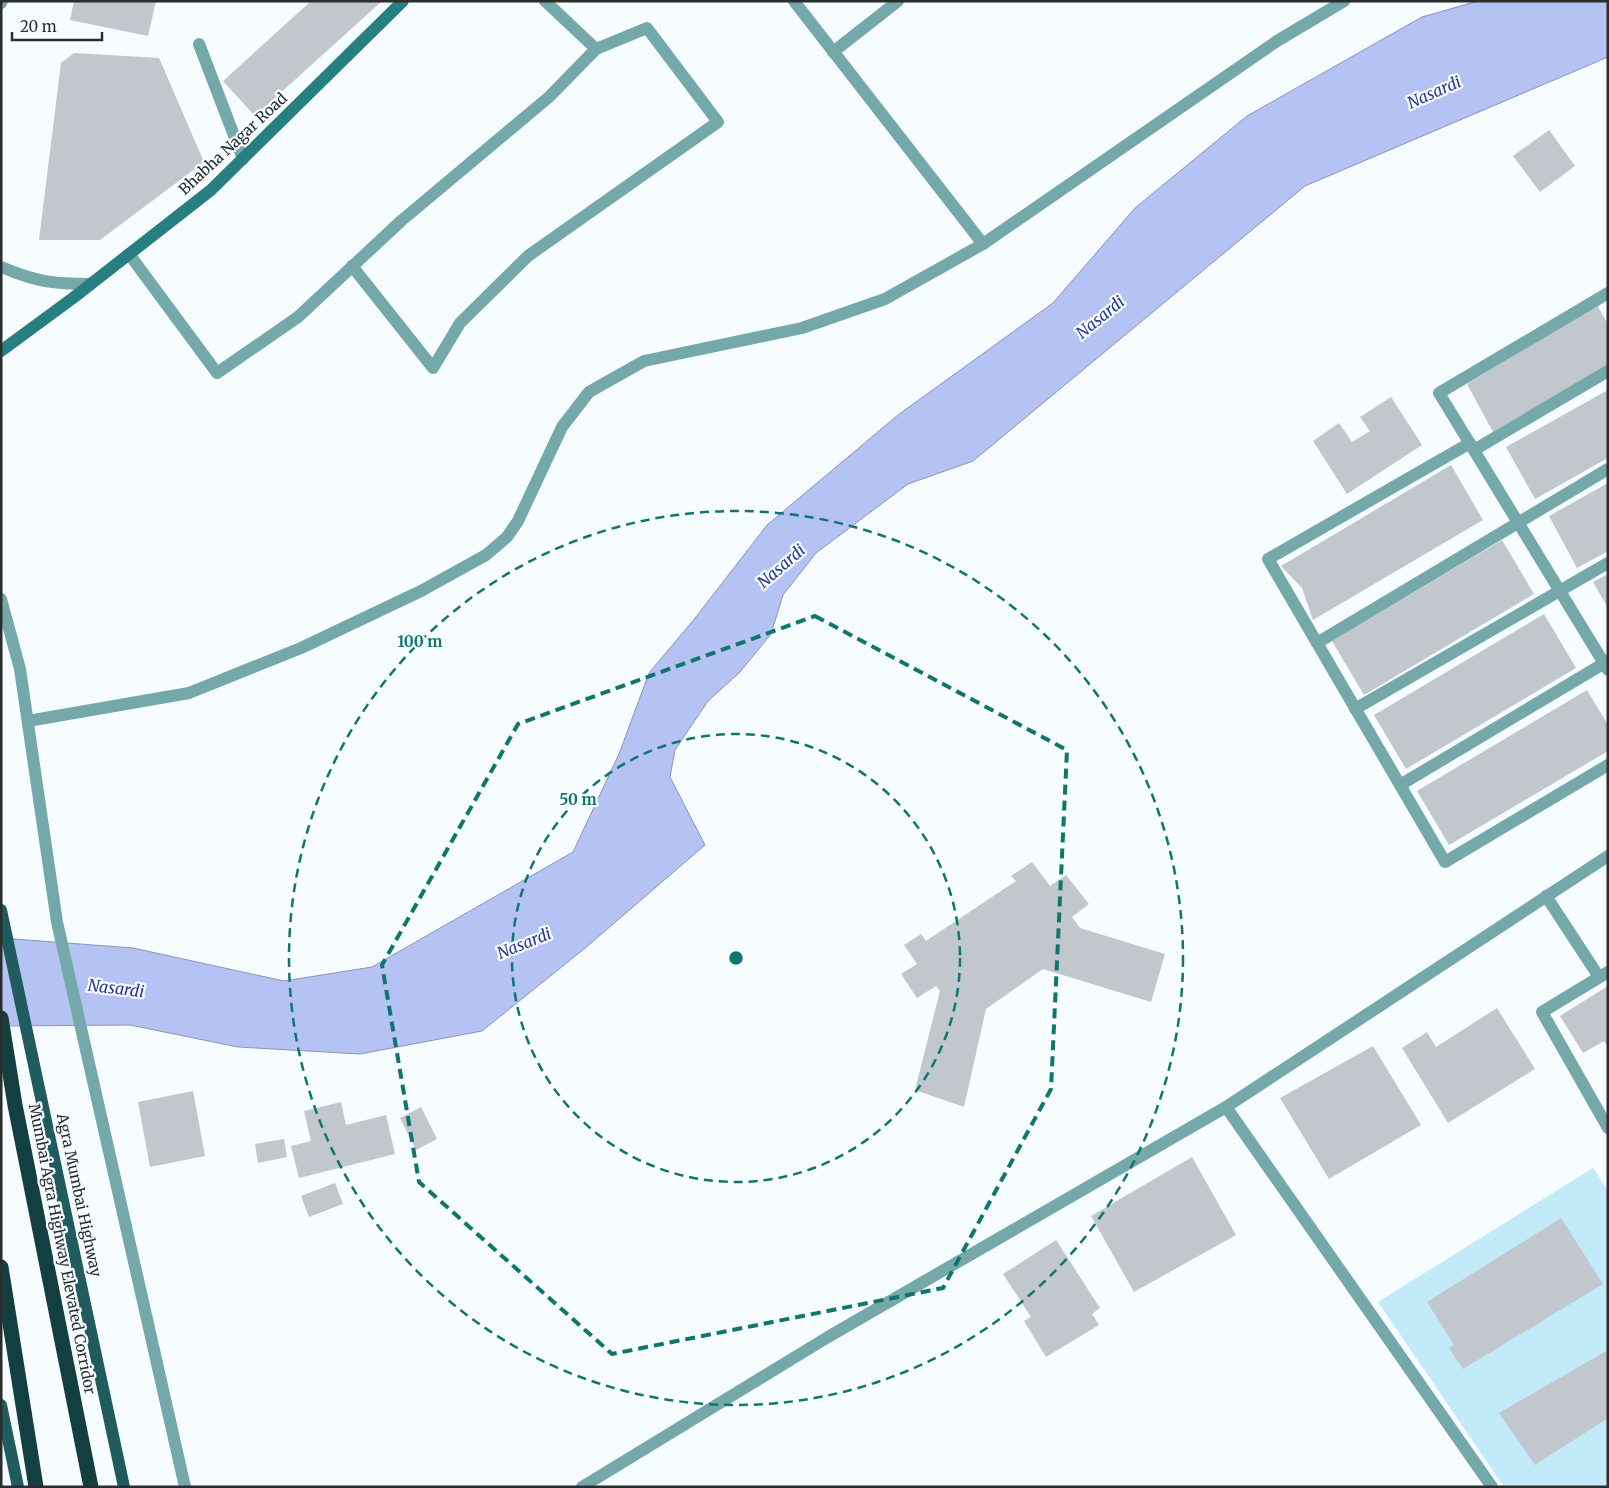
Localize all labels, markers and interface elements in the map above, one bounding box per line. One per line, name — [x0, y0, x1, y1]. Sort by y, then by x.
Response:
scale bar — [12, 10, 102, 42]
text: 20 m — [20, 17, 57, 36]
water label: Nasardi — [1404, 71, 1464, 113]
street label: Bhabha Nagar Road — [174, 88, 291, 199]
water label: Nasardi — [1072, 291, 1128, 343]
water label: Nasardi — [753, 540, 809, 592]
text: 100 m — [398, 632, 442, 651]
text: 50 m — [559, 790, 597, 809]
water label: Nasardi — [494, 923, 554, 963]
centre of rings — [727, 949, 745, 967]
water label: Nasardi — [87, 975, 146, 1001]
street label: Mumbai Agra Highway Elevated Corridor — [25, 1102, 100, 1396]
street label: Agra Mumbai Highway — [53, 1111, 106, 1279]

